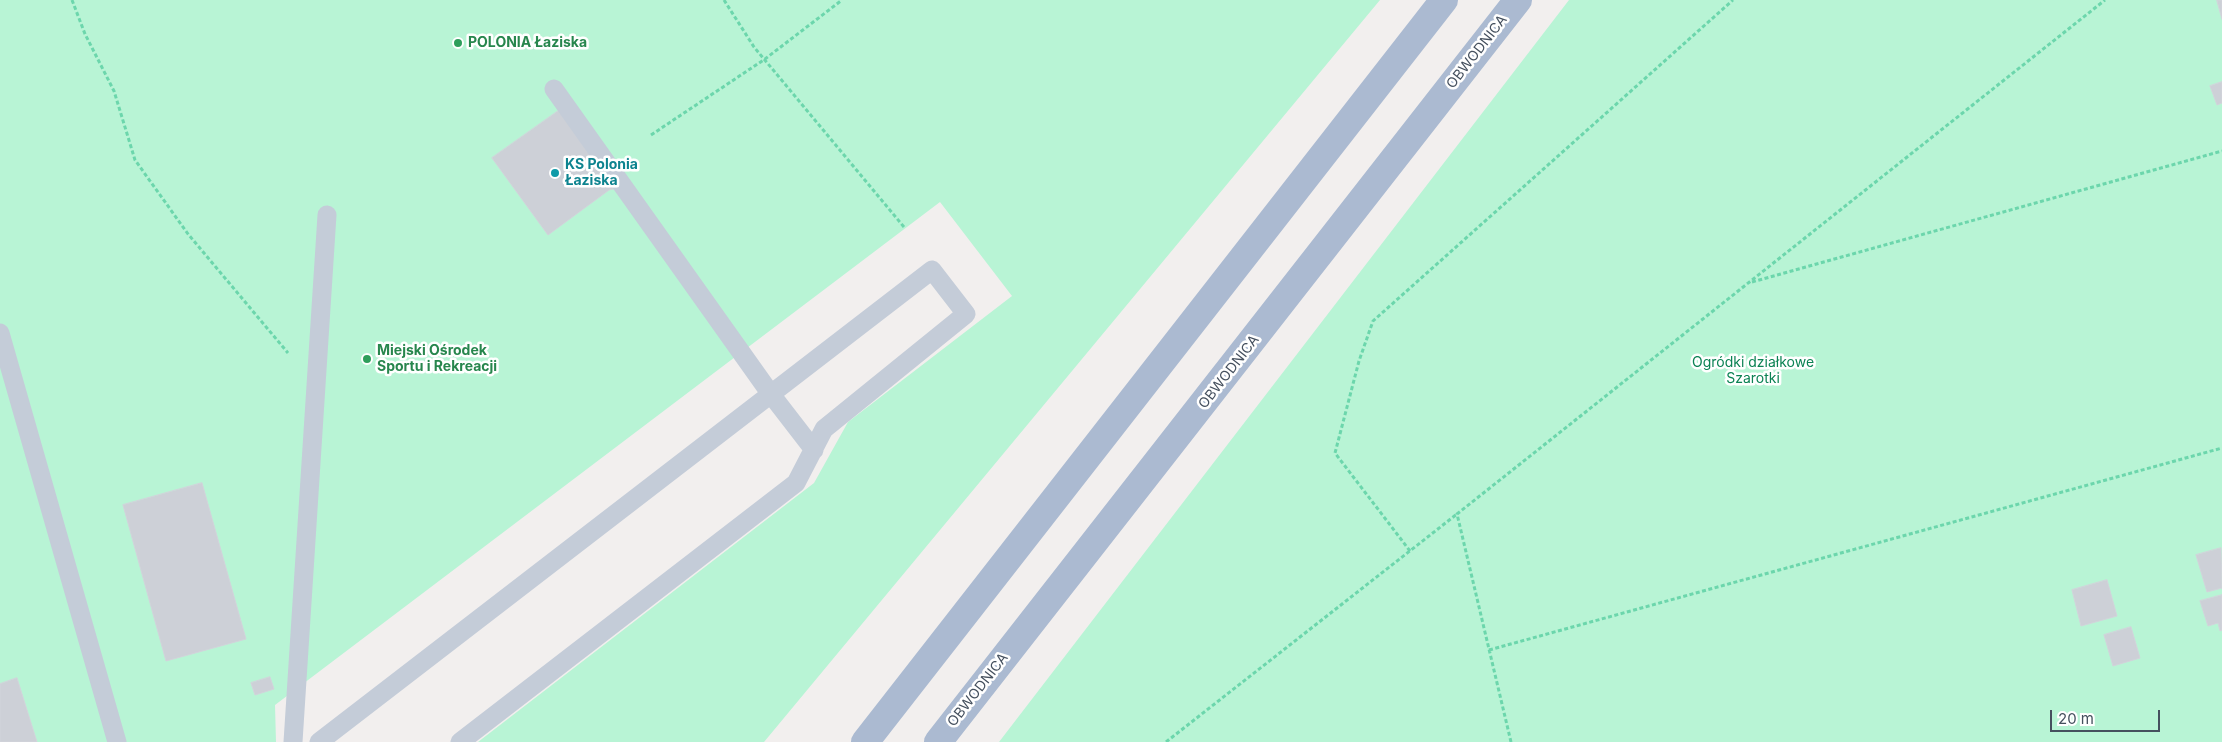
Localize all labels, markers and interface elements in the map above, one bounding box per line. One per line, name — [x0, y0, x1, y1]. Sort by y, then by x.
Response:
street label: OBWODNICA — [1443, 12, 1511, 92]
place label: POLONIA Łaziska — [468, 35, 587, 51]
marker: POLONIA Łaziska — [452, 37, 464, 49]
place label: KS Polonia Łaziska — [565, 157, 638, 190]
marker: KS Polonia Łaziska — [549, 167, 561, 179]
street label: OBWODNICA — [1195, 332, 1263, 412]
place label: Miejski Ośrodek Sportu i Rekreacji — [377, 343, 497, 376]
marker: Miejski Ośrodek Sportu i Rekreacji — [361, 353, 373, 365]
park label: Ogródki działkowe Szarotki — [1692, 355, 1814, 388]
street label: OBWODNICA — [944, 650, 1012, 730]
scale bar — [2052, 700, 2162, 732]
text: 20 m — [2058, 709, 2094, 728]

